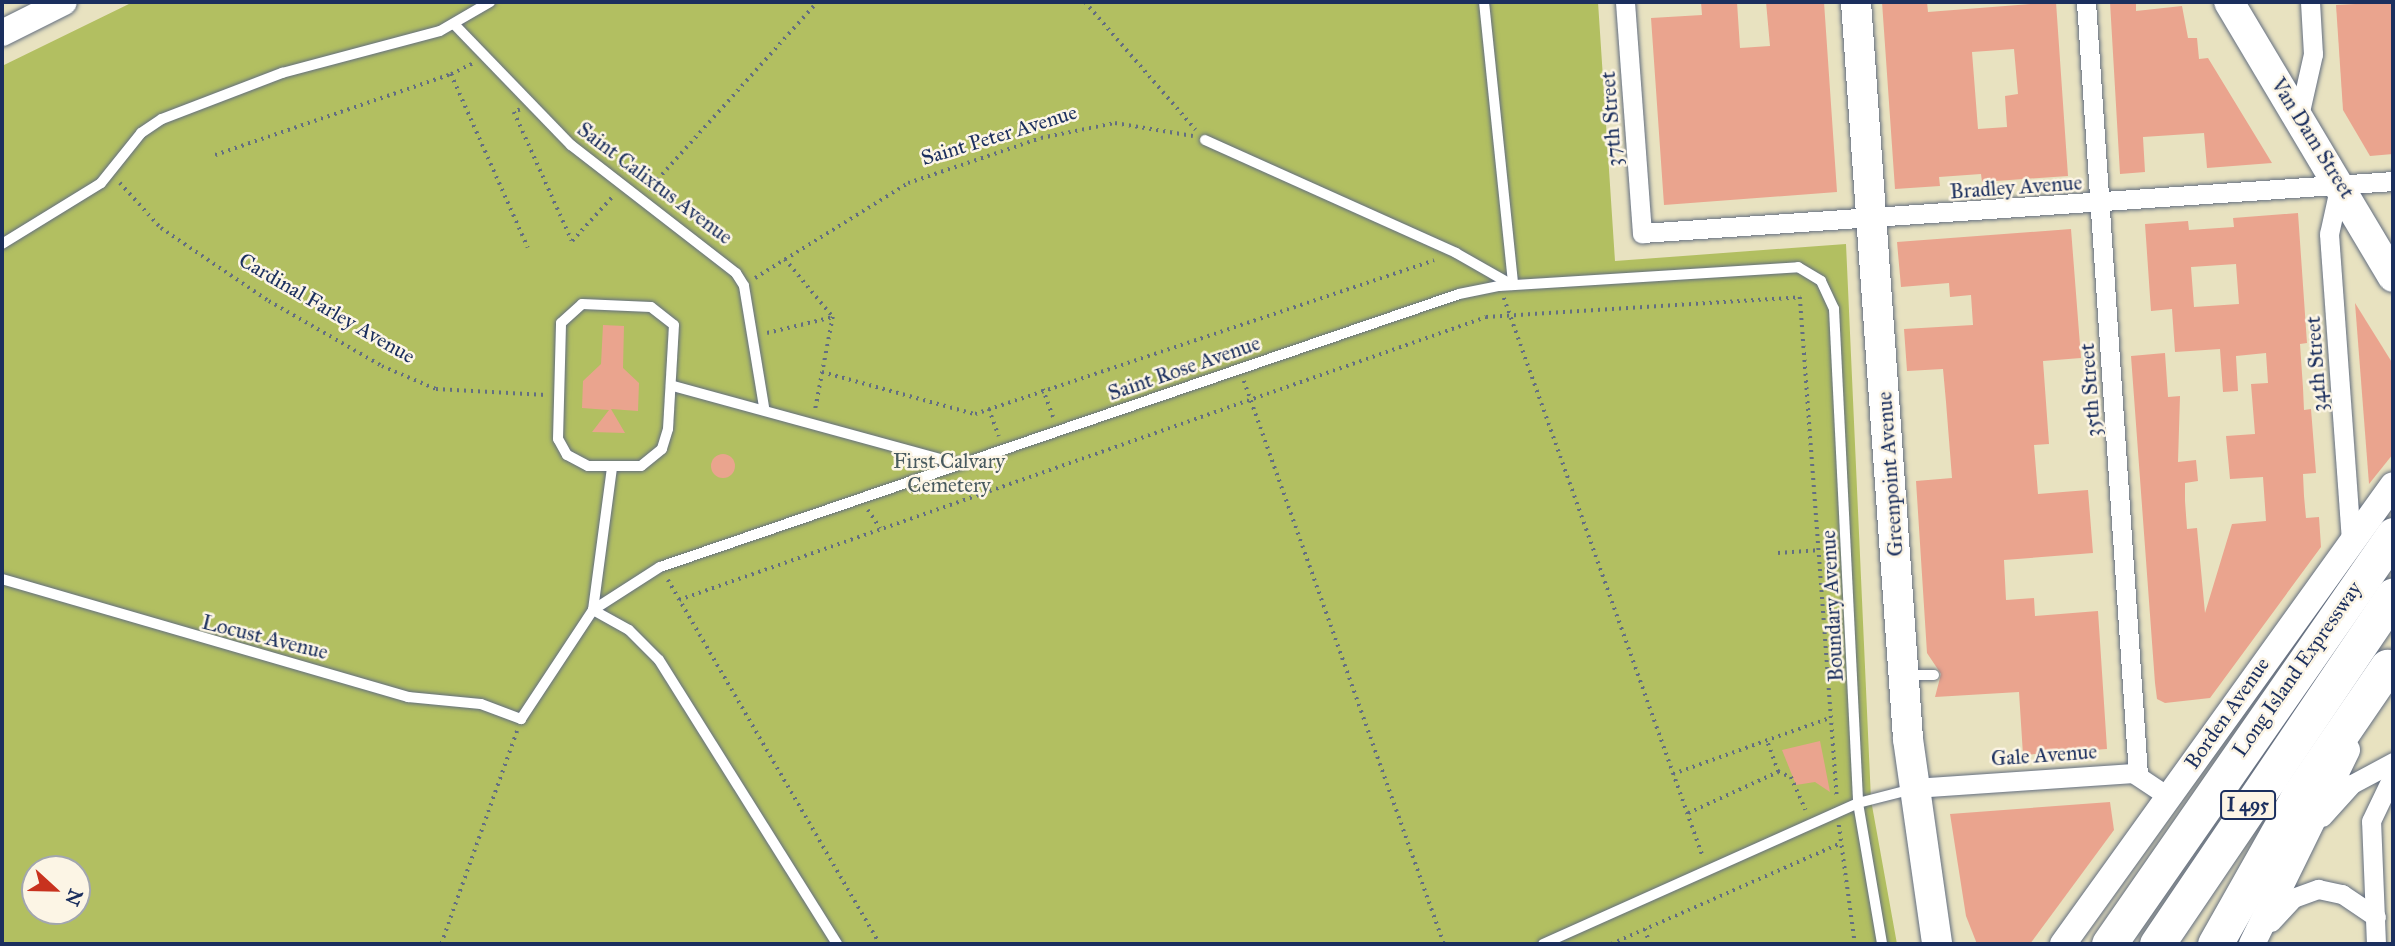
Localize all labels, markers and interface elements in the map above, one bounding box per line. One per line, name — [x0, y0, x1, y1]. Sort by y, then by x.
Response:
street label: 37th Street — [1595, 71, 1627, 167]
street label: Van Dam Street — [2266, 73, 2360, 203]
street label: Saint Peter Avenue — [918, 99, 1080, 171]
street label: Saint Calixtus Avenue — [572, 116, 738, 250]
street label: Bradley Avenue — [1949, 170, 2083, 204]
street label: Cardinal Farley Avenue — [234, 247, 420, 369]
street label: 34th Street — [2300, 315, 2332, 413]
street label: Saint Rose Avenue — [1105, 330, 1263, 406]
street label: 35th Street — [2074, 342, 2106, 438]
street label: Greenpoint Avenue — [1872, 391, 1908, 557]
park label: First Calvary Cemetery — [893, 448, 1005, 498]
street label: Boundary Avenue — [1815, 530, 1849, 682]
street label: Long Island Expressway — [2227, 577, 2367, 761]
street label: Locust Avenue — [199, 609, 331, 665]
street label: Borden Avenue — [2179, 652, 2275, 774]
street label: Gale Avenue — [1990, 739, 2098, 771]
road number: I 495 — [2220, 790, 2276, 820]
north arrow — [21, 855, 91, 925]
text: N — [60, 886, 88, 909]

